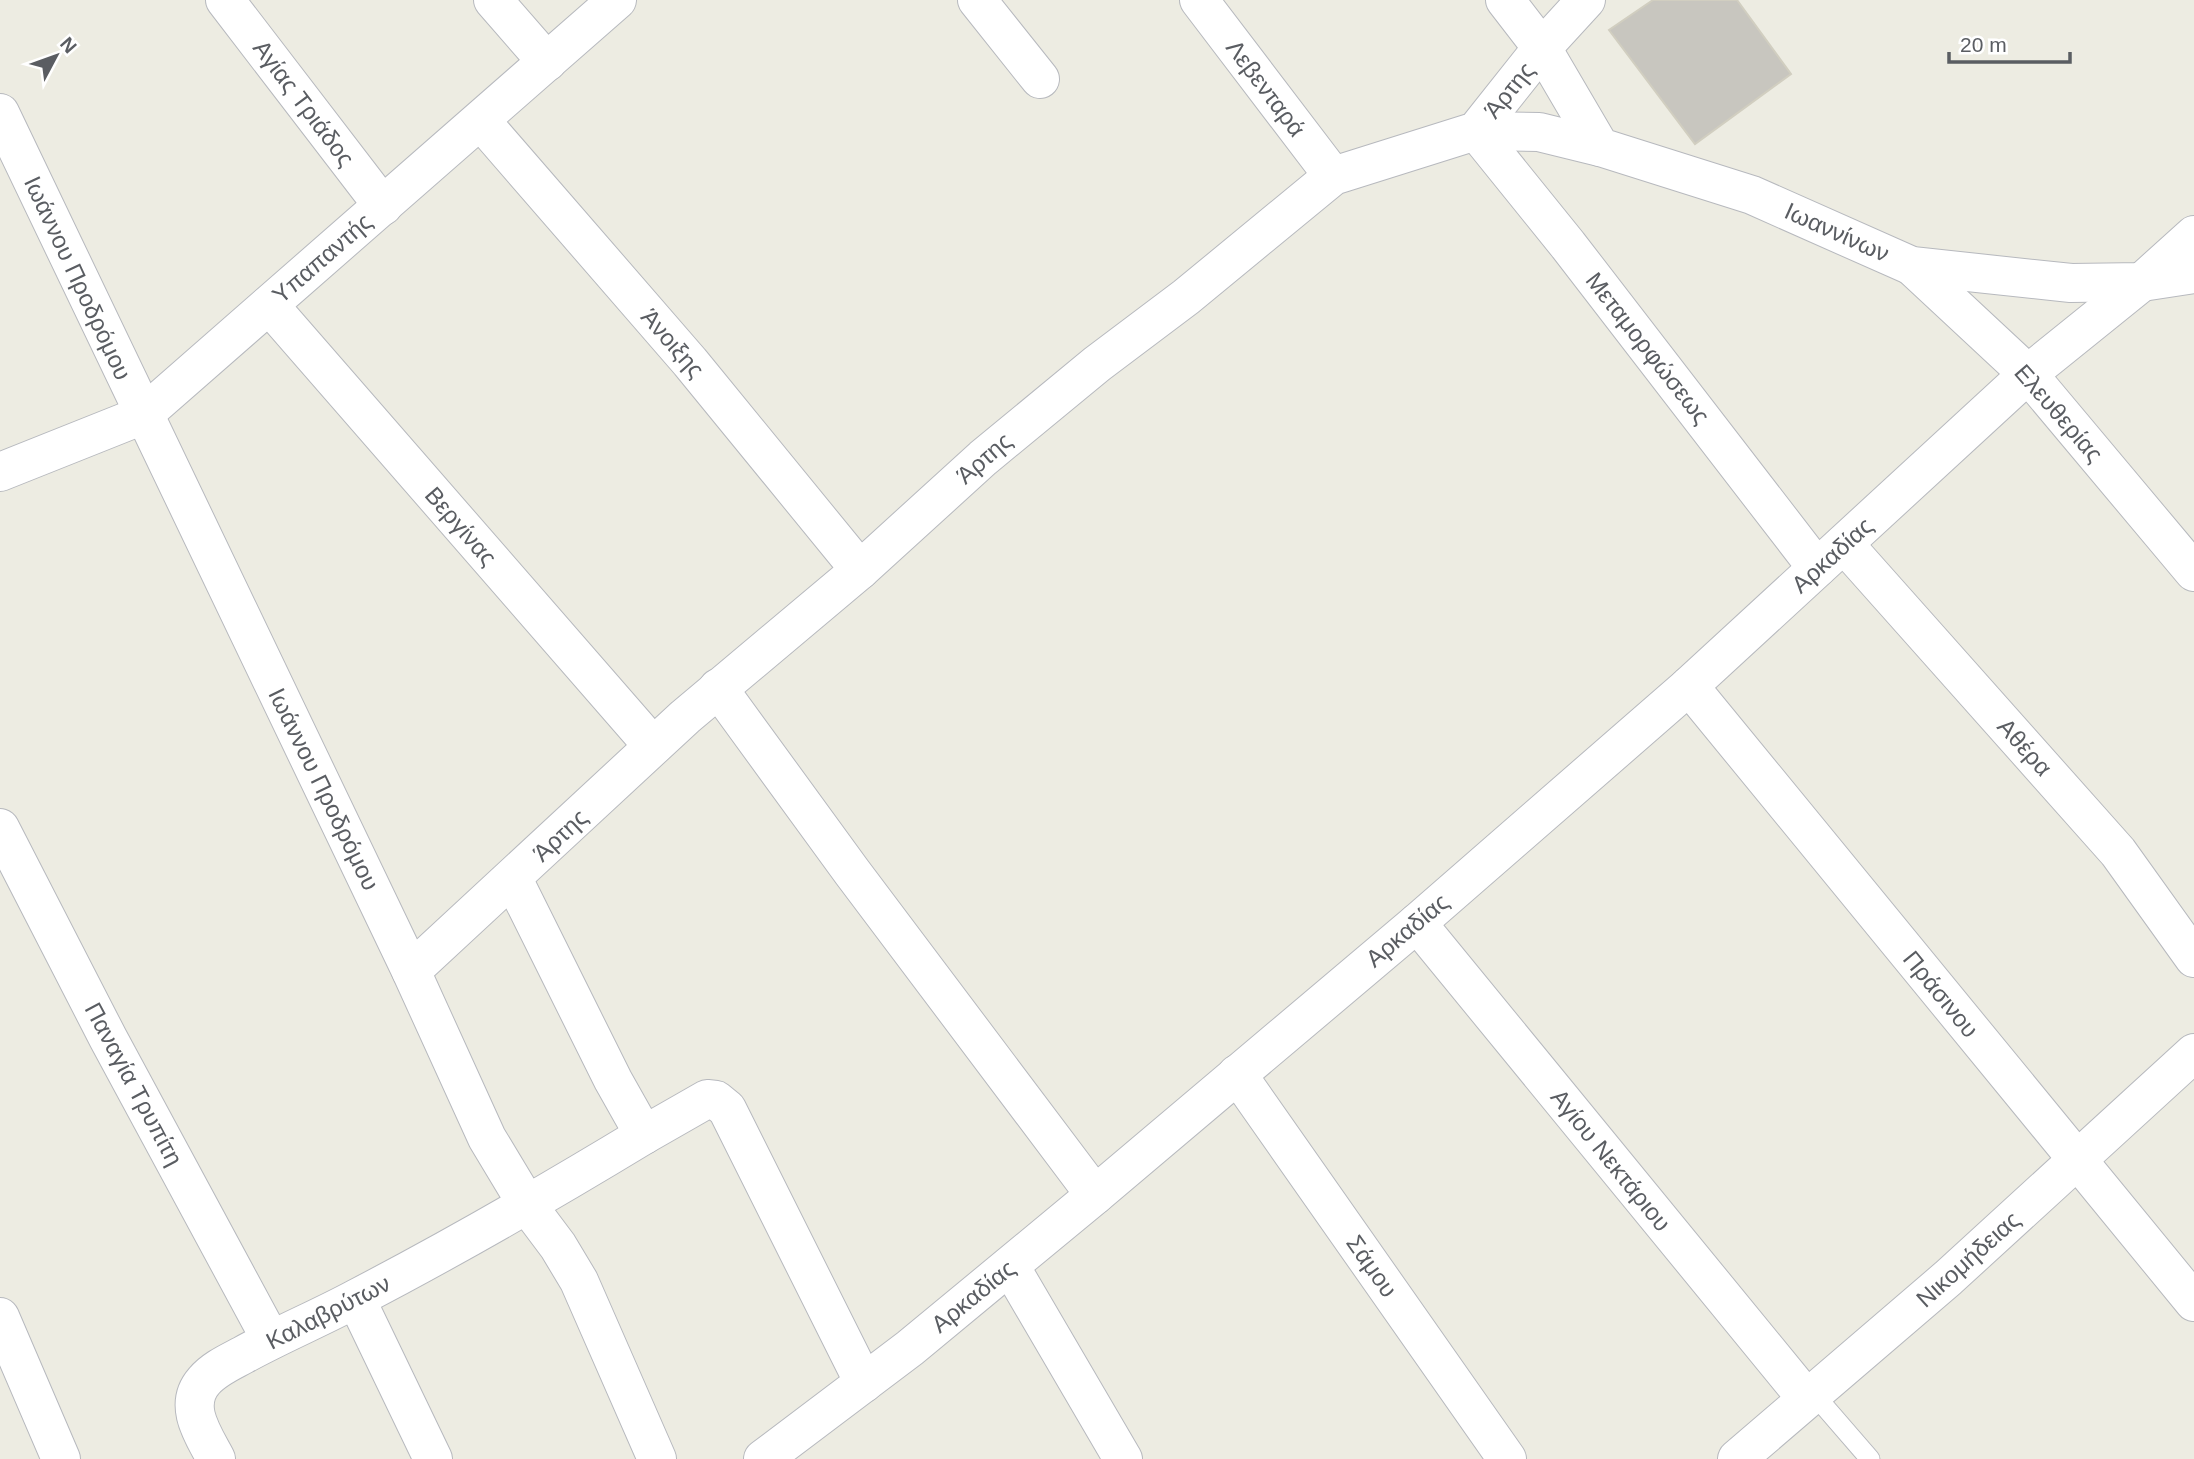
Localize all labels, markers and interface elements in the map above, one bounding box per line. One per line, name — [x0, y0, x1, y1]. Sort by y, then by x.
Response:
north arrow — [21, 21, 91, 91]
scale bar — [1949, 21, 2070, 65]
text: N — [56, 33, 81, 57]
text: 20 m — [1960, 33, 2007, 56]
street label: Λεβενταρά — [1221, 34, 1311, 142]
street label: Αγίας Τριάδος — [248, 35, 360, 171]
street label: Άρτης — [1478, 57, 1540, 123]
street label: Ιωάννου Προδρόμου — [19, 172, 137, 384]
street label: Ιωαννίνων — [1781, 197, 1893, 267]
street label: Υπαπαντής — [267, 208, 377, 308]
street label: Μεταμορφώσεως — [1581, 267, 1715, 429]
street label: Άνοιξης — [636, 303, 710, 383]
street label: Ελευθερίας — [2009, 359, 2109, 467]
street label: Άρτης — [951, 427, 1017, 489]
street label: Βεργίνας — [420, 481, 502, 571]
street label: Αρκαδίας — [1786, 512, 1878, 598]
street label: Ιωάννου Προδρόμου — [263, 684, 385, 894]
street label: Αθέρα — [1992, 713, 2058, 781]
street label: Άρτης — [527, 803, 593, 867]
street label: Αρκαδίας — [1360, 888, 1454, 972]
street label: Πράσινου — [1898, 945, 1984, 1043]
street label: Παναγία Τρυπίτη — [80, 998, 188, 1170]
street label: Αγίου Νεκτάριου — [1546, 1084, 1676, 1236]
street label: Νικομήδειας — [1911, 1206, 2025, 1312]
street label: Σάμου — [1341, 1230, 1403, 1302]
street label: Αρκαδίας — [926, 1254, 1020, 1338]
street label: Καλαβρύτων — [261, 1269, 395, 1355]

